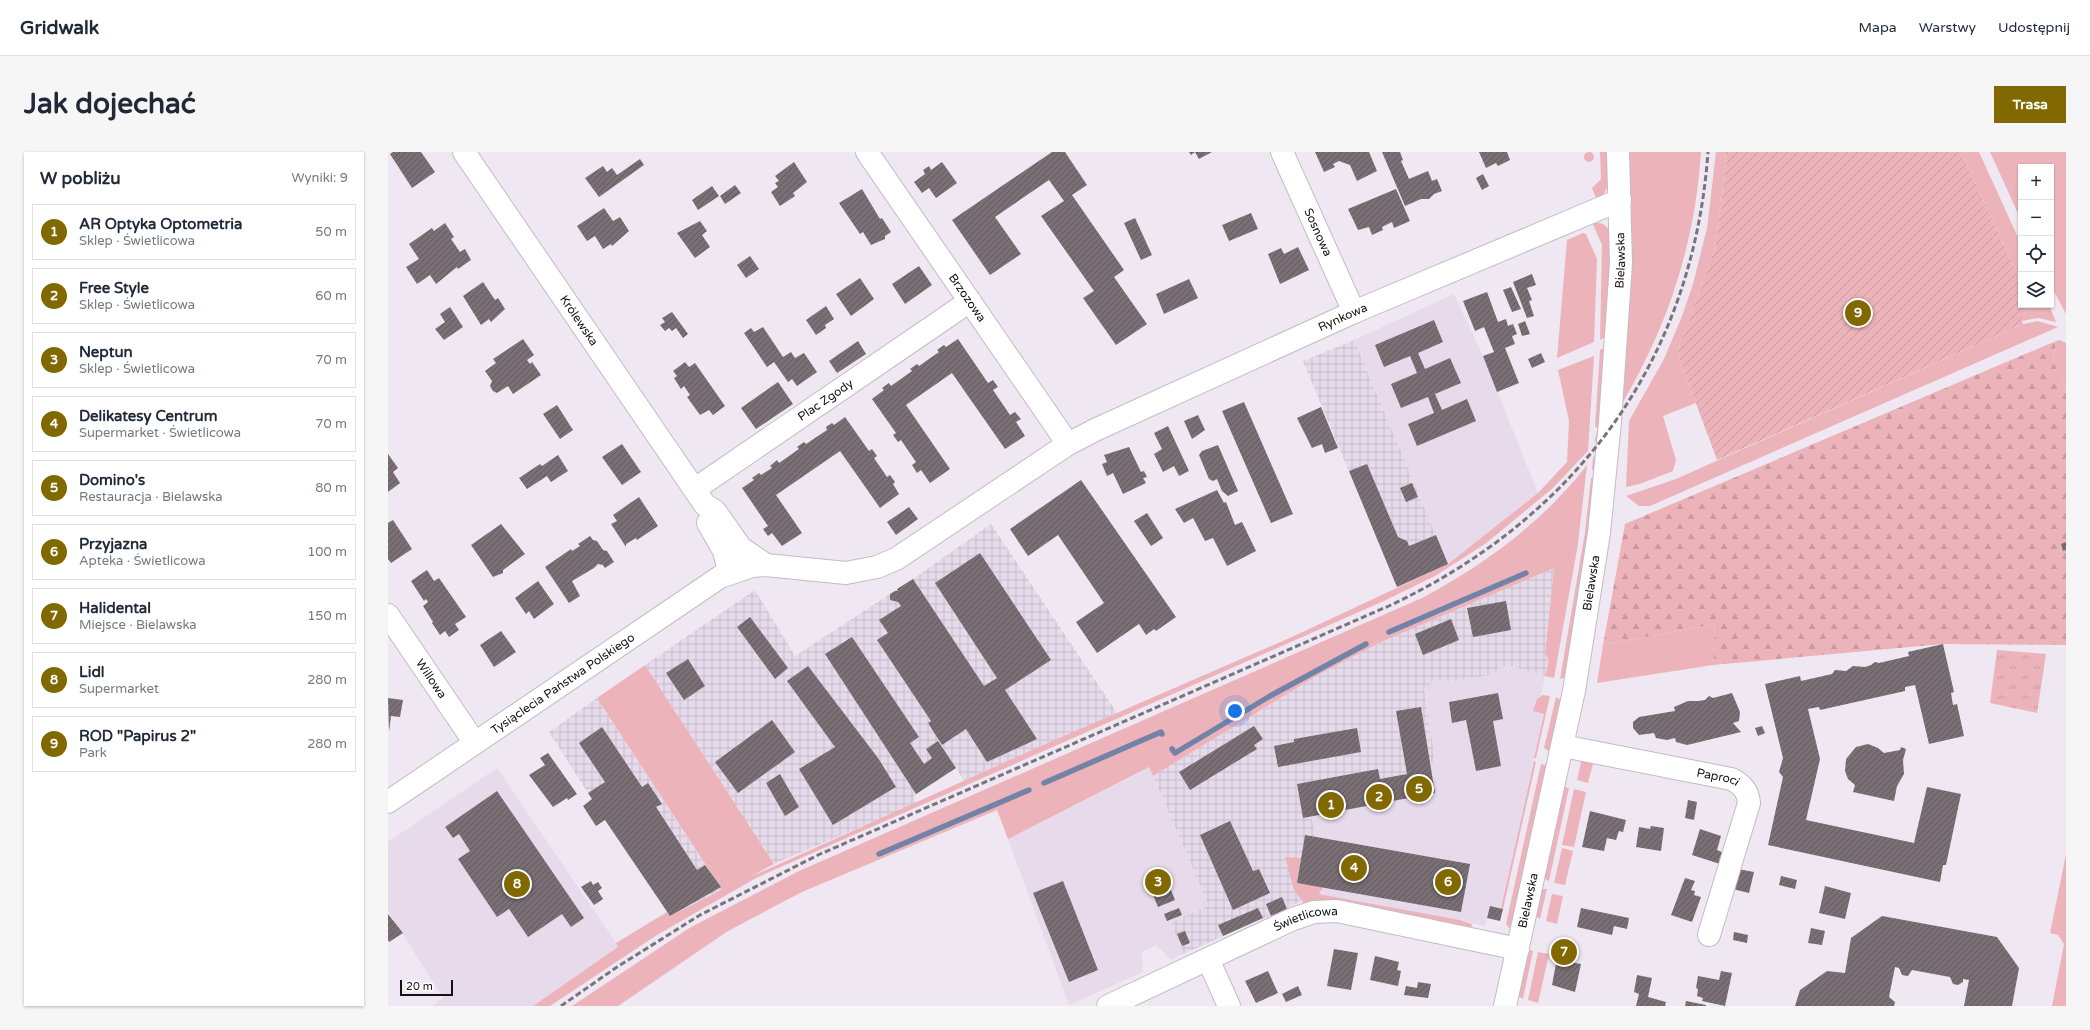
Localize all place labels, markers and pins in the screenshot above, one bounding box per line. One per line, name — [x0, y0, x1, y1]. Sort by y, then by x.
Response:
pin: 9 — [1845, 298, 1871, 328]
pin: 5 — [1406, 774, 1432, 804]
pin: 2 — [1366, 782, 1392, 812]
pin: 1 — [1318, 790, 1344, 820]
pin: 4 — [1341, 853, 1367, 883]
pin: 3 — [1145, 867, 1171, 897]
pin: 6 — [1435, 867, 1461, 897]
pin: 8 — [504, 869, 530, 899]
pin: 7 — [1551, 937, 1577, 967]

